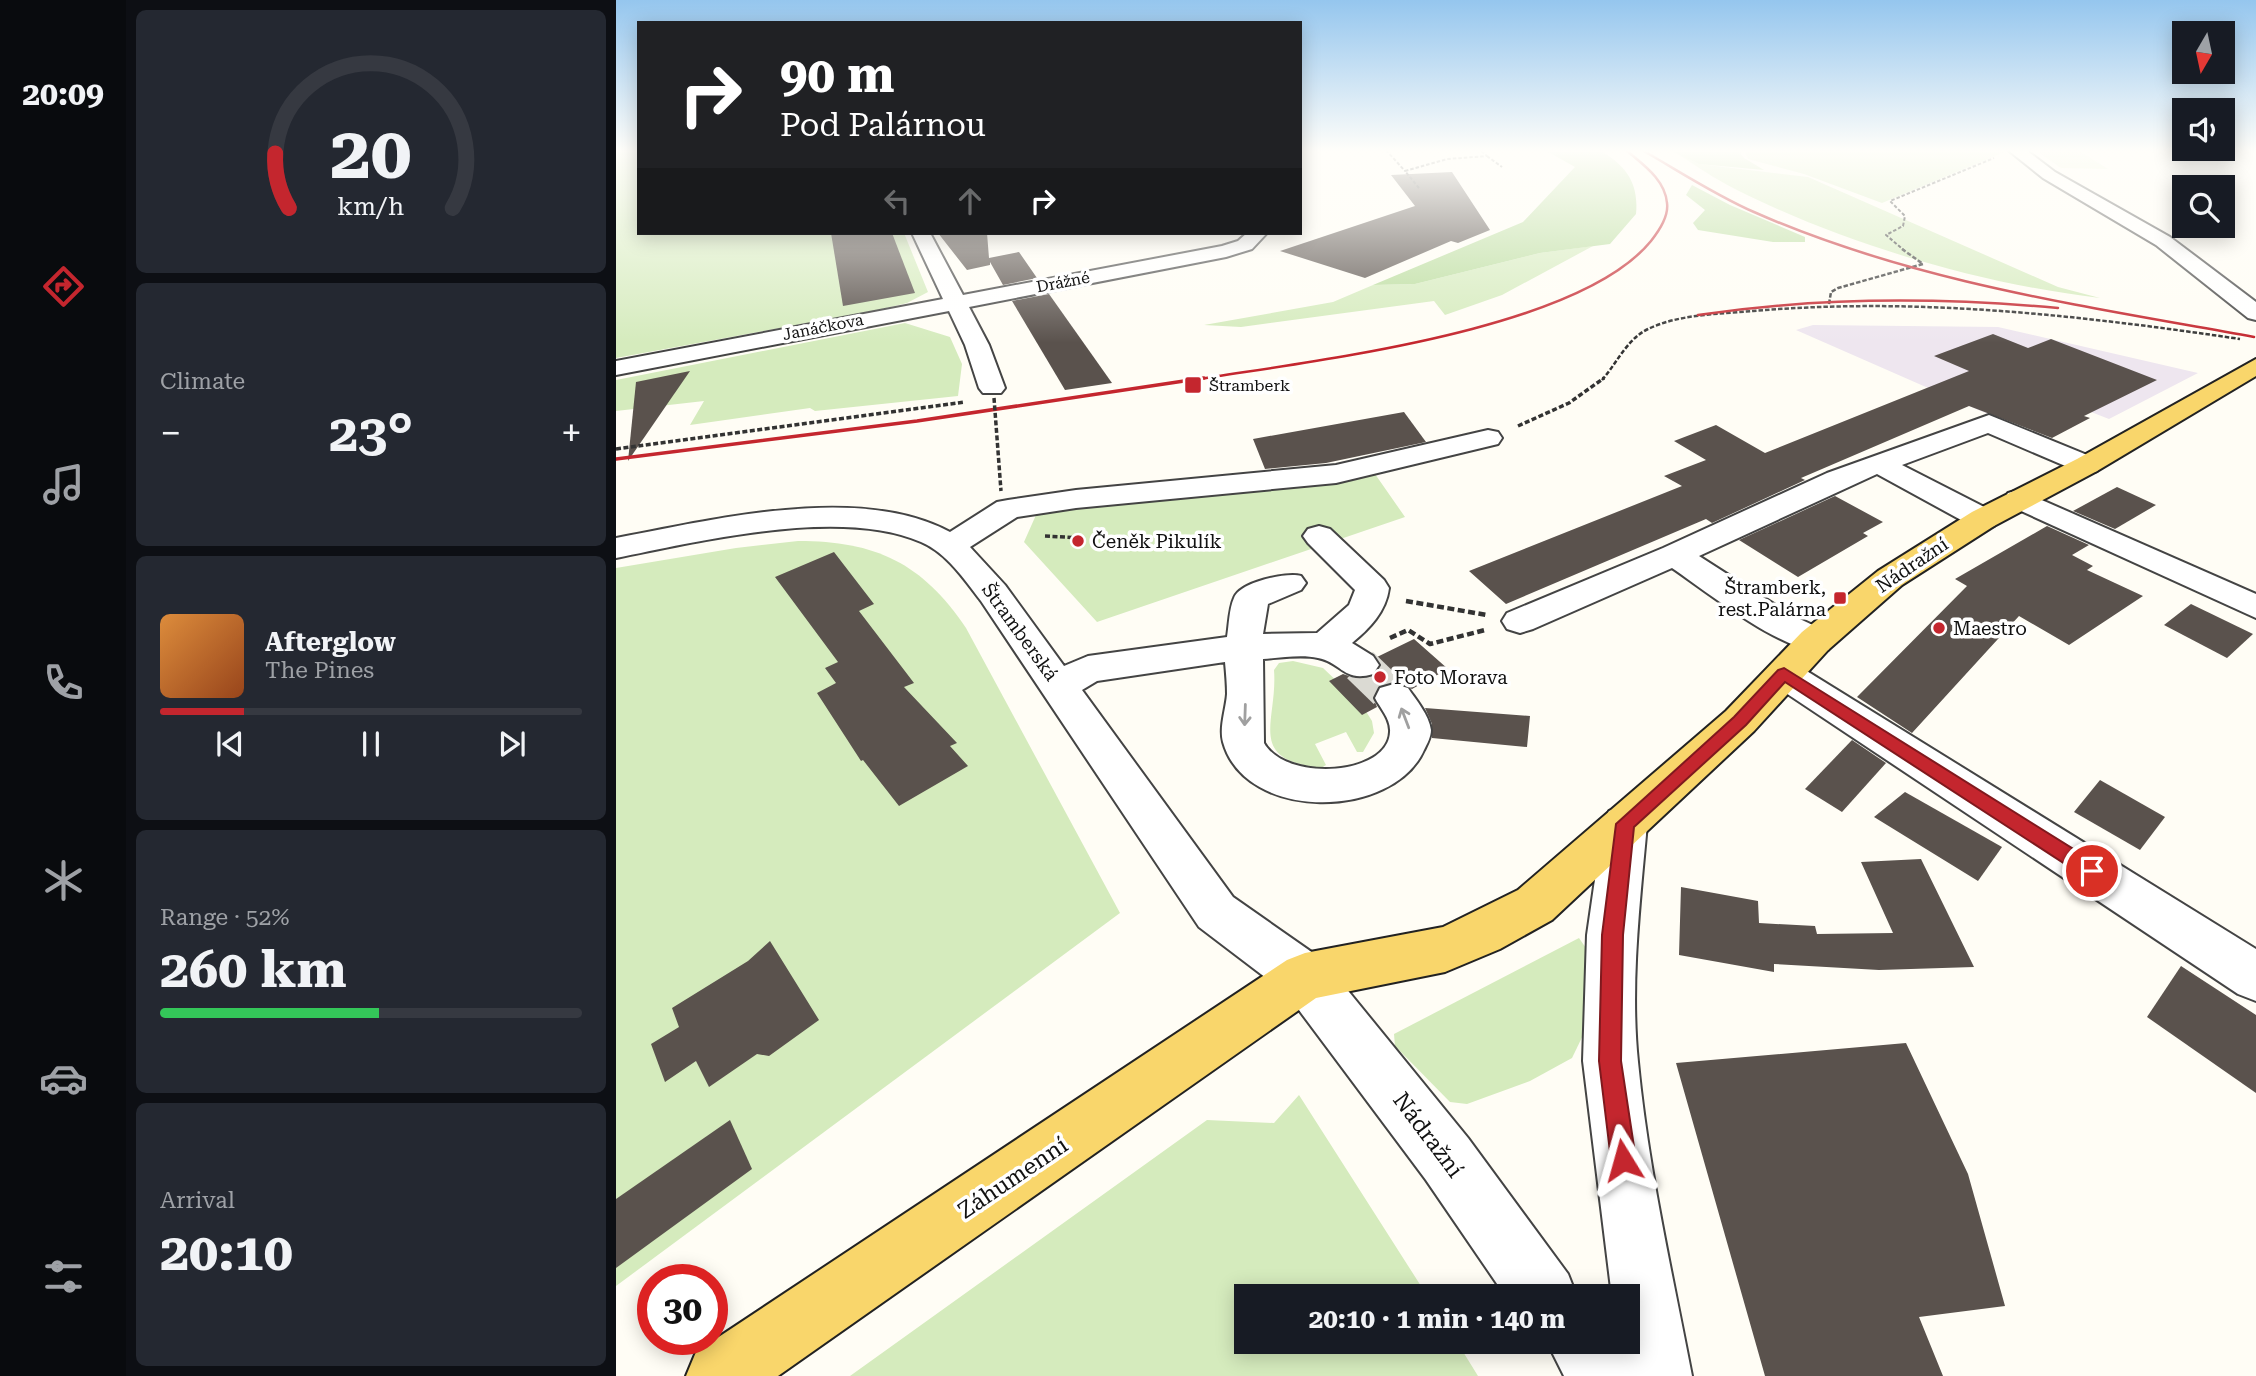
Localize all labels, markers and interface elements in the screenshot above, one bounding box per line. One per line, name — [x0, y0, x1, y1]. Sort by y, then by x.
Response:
north arrow — [2172, 21, 2235, 84]
map controls — [2172, 21, 2235, 238]
text: 90 m — [780, 47, 895, 104]
icon: right — [665, 49, 756, 140]
text: 20:09 — [22, 75, 104, 113]
button: sound — [2172, 98, 2235, 161]
text: Pod Palárnou — [780, 106, 986, 144]
text: 20 — [330, 111, 412, 196]
button: search — [2172, 175, 2235, 238]
icon: left — [878, 182, 916, 220]
icon: ahead — [951, 182, 989, 220]
icon: right — [1024, 182, 1062, 220]
text: km/h — [338, 191, 404, 220]
icon: directions — [39, 262, 88, 311]
street label: Drážné — [1035, 267, 1092, 296]
street label: Janáčkova — [781, 310, 865, 344]
text: Climate — [160, 368, 245, 395]
marker: Štramberk — [1183, 375, 1203, 395]
place label: Štramberk — [1209, 376, 1290, 395]
text: 23° — [329, 403, 413, 464]
text: − — [160, 411, 181, 455]
text: + — [561, 411, 582, 455]
icon: music — [39, 460, 88, 509]
place label: Čeněk Pikulík — [1092, 530, 1222, 553]
street label: Nádražní — [1871, 532, 1953, 598]
marker: Čeněk Pikulík — [1070, 533, 1086, 549]
place label: Štramberk, rest.Palárna — [1718, 576, 1827, 621]
street label: Štramberská — [977, 579, 1064, 686]
marker: Štramberk, rest.Palárna — [1832, 590, 1848, 606]
place label: Maestro — [1953, 617, 2027, 640]
marker: Maestro — [1931, 620, 1947, 636]
text: Afterglow — [265, 627, 396, 657]
text: The Pines — [265, 657, 374, 684]
icon: phone — [39, 658, 88, 707]
place label: Foto Morava — [1394, 666, 1508, 689]
marker: Foto Morava — [1372, 669, 1388, 685]
one-way arrow — [1238, 703, 1251, 726]
one-way arrow — [1398, 708, 1410, 729]
icon: previous — [211, 725, 249, 763]
icon: pause — [352, 725, 390, 763]
icon: next — [493, 725, 531, 763]
pin — [2062, 841, 2122, 901]
icon: arrive — [2073, 852, 2111, 890]
icon: climate — [39, 856, 88, 905]
text: Range · 52% — [160, 904, 289, 931]
text: 260 km — [160, 939, 347, 1000]
icon: car — [39, 1054, 88, 1103]
street label: Nádražní — [1387, 1087, 1469, 1183]
position arrow — [1586, 1123, 1660, 1197]
street label: Záhumenní — [953, 1131, 1073, 1225]
text: Arrival — [160, 1187, 235, 1214]
text: 20:10 — [160, 1222, 293, 1283]
icon: filters — [39, 1252, 88, 1301]
speed limit sign: 30 — [637, 1264, 728, 1355]
text: 20:10 · 1 min · 140 m — [1309, 1304, 1565, 1334]

